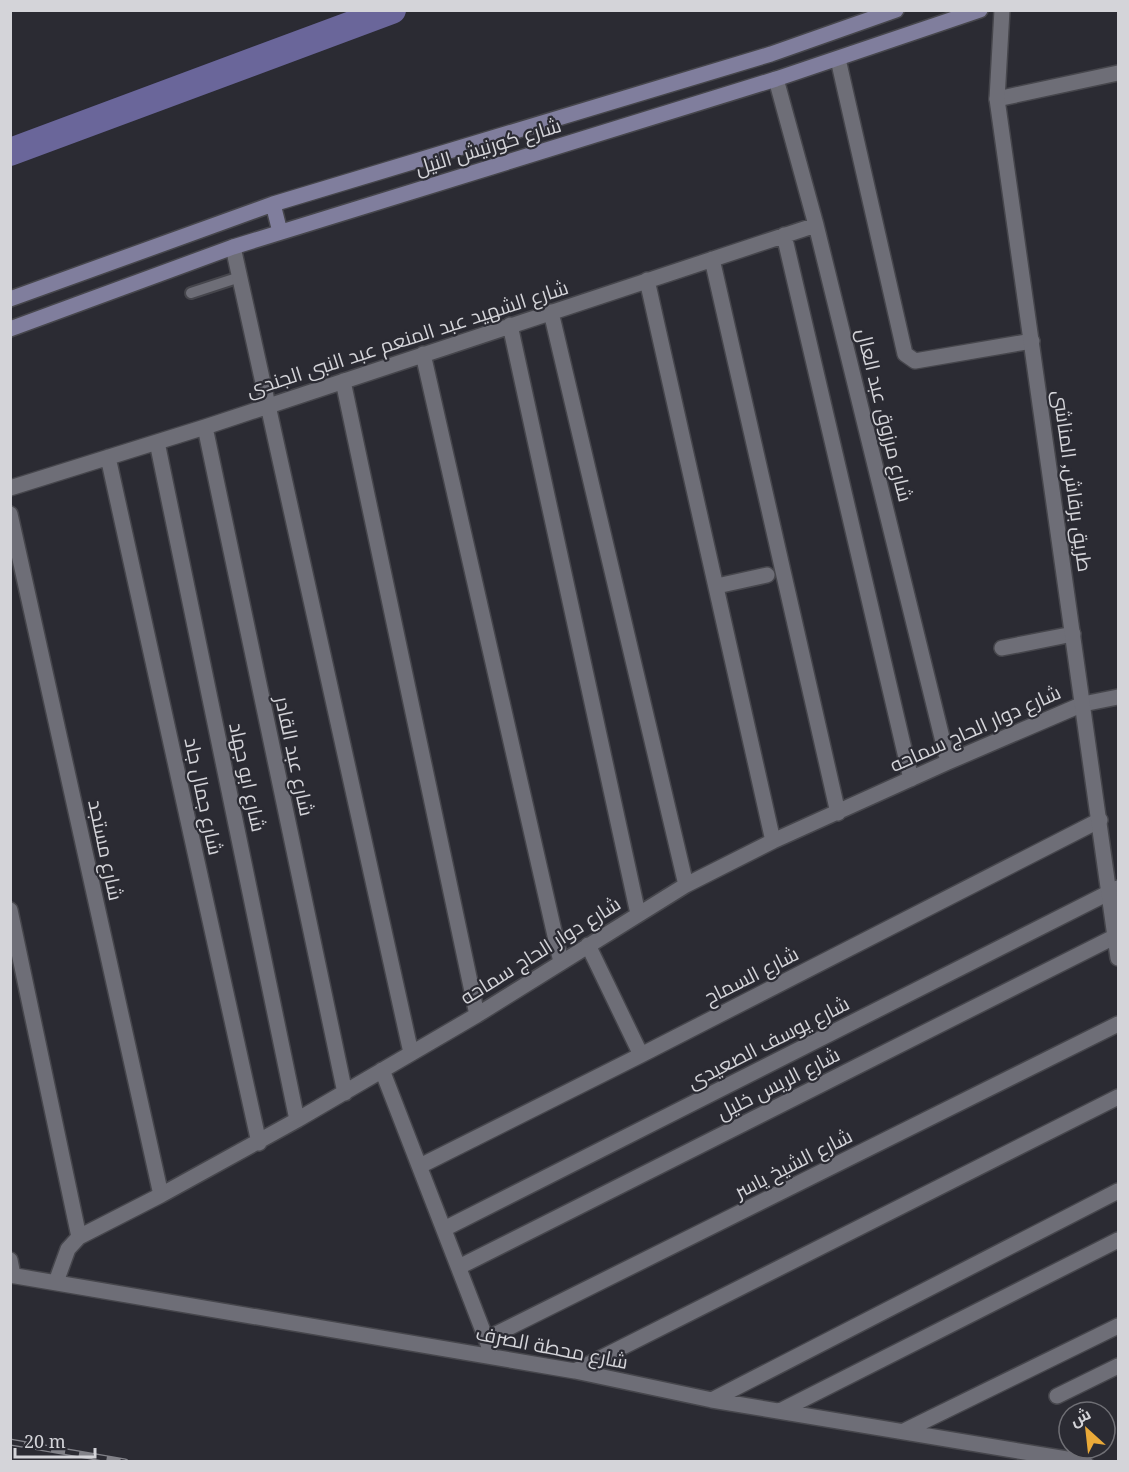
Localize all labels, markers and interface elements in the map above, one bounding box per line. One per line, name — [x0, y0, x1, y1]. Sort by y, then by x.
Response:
street label: شارع كورنيش النيل — [412, 111, 565, 182]
street label: شارع الشهيد عبد المنعم عبد النبى الجندى — [242, 273, 572, 404]
street label: شارع مرزوق عبد العال — [849, 325, 920, 505]
street label: طريق برقاش, المناشى — [1047, 388, 1099, 574]
street label: شارع دوار الحاج سماحه — [885, 678, 1065, 779]
street label: شارع عبد القادر — [268, 693, 321, 819]
street label: شارع ابو جهاد — [222, 720, 273, 834]
street label: شارع جمال جاد — [177, 735, 230, 858]
street label: شارع مستجد — [81, 797, 130, 903]
street label: شارع دوار الحاج سماحه — [455, 890, 626, 1011]
street label: شارع السماح — [699, 940, 803, 1011]
street label: شارع يوسف الصعيدى — [682, 989, 854, 1096]
street label: شارع الريس خليل — [712, 1040, 845, 1127]
street label: شارع الشيخ ياسر — [728, 1122, 857, 1206]
street label: شارع محطة الصرف — [473, 1319, 630, 1376]
north arrow — [1057, 1400, 1117, 1460]
text: ش — [1066, 1402, 1094, 1431]
scale bar — [15, 1421, 94, 1459]
text: 20 m — [24, 1429, 66, 1453]

